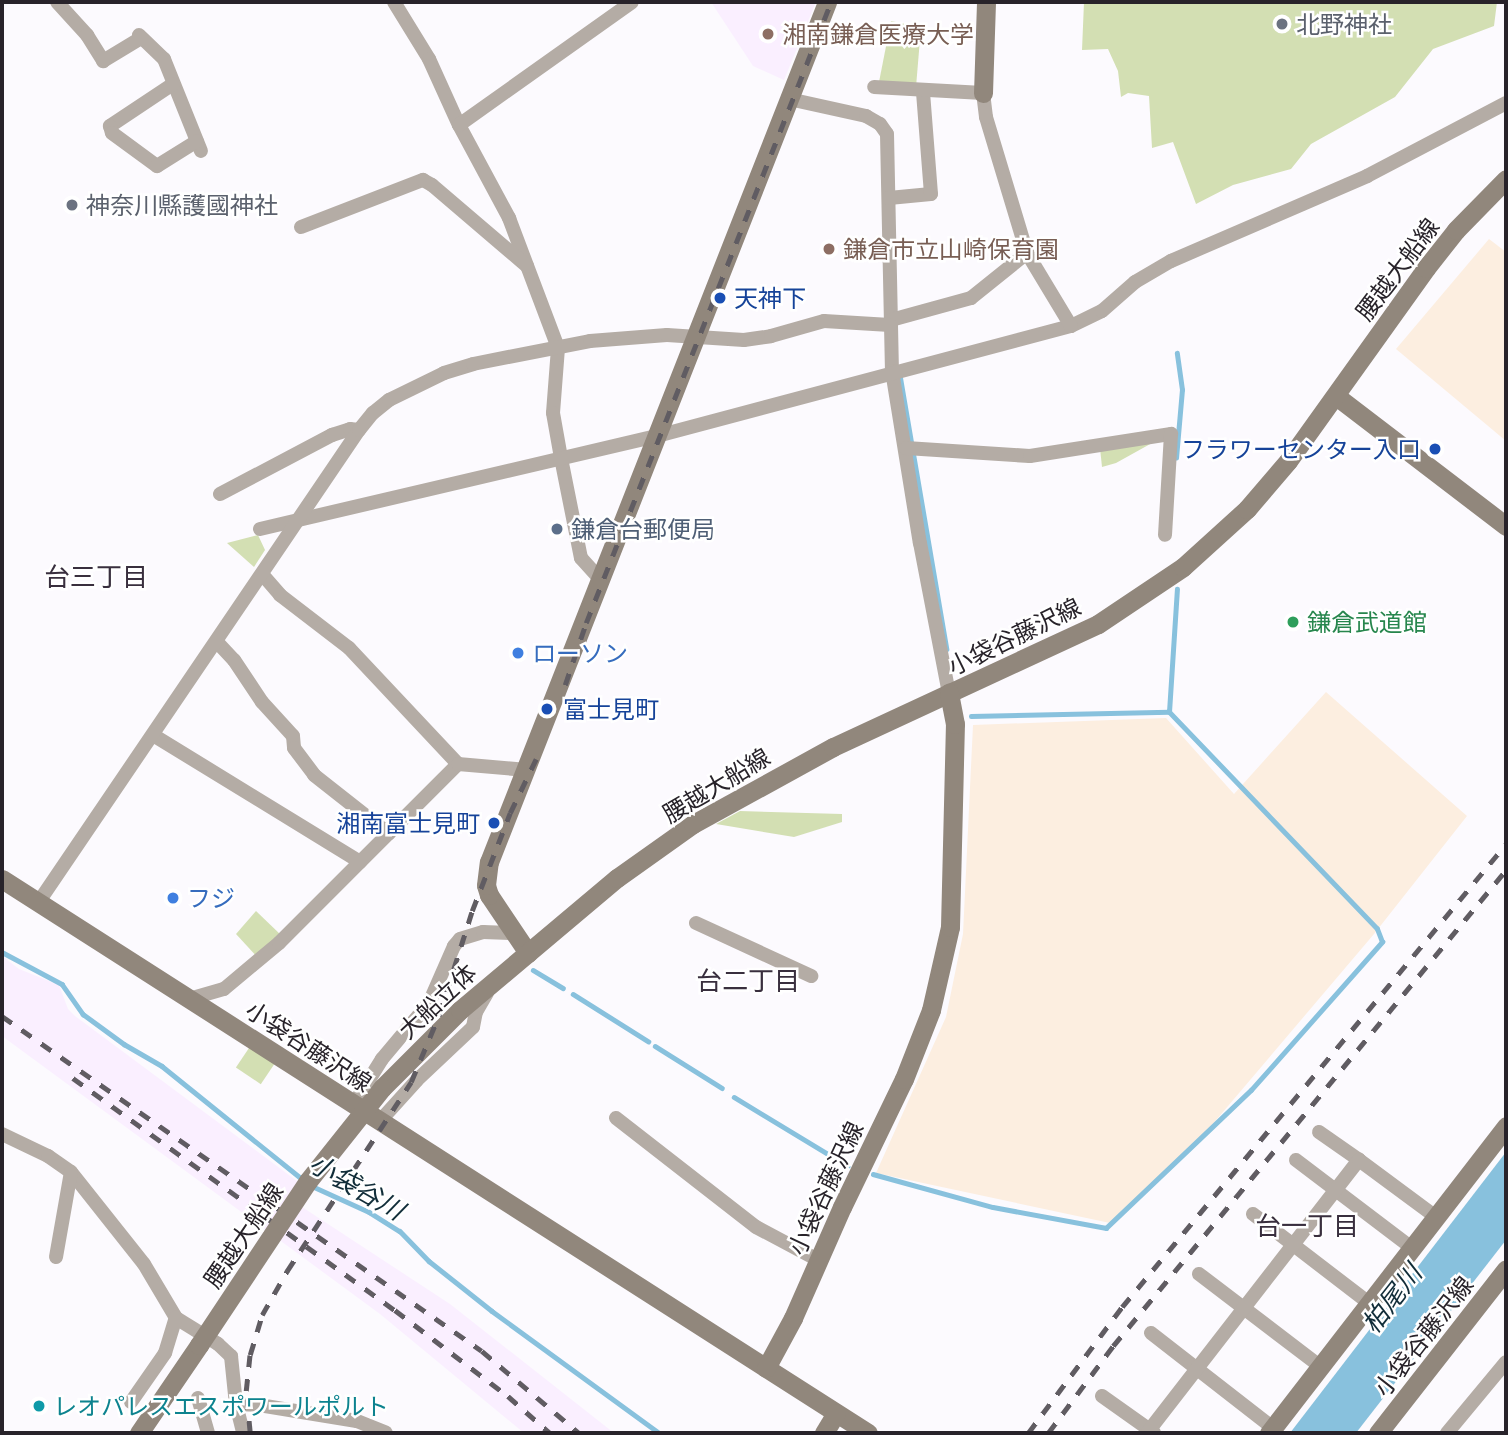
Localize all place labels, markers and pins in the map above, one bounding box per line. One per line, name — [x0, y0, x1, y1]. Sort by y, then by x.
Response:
place label: 北野神社 — [1296, 10, 1392, 38]
marker: 北野神社 — [1274, 16, 1290, 32]
place label: 湘南鎌倉医療大学 — [782, 20, 974, 48]
marker: 湘南鎌倉医療大学 — [760, 26, 776, 42]
place label: 神奈川縣護國神社 — [86, 191, 278, 219]
marker: 神奈川縣護國神社 — [64, 197, 80, 213]
place label: 鎌倉市立山崎保育園 — [843, 235, 1059, 263]
marker: 鎌倉市立山崎保育園 — [821, 241, 837, 257]
place label: 天神下 — [734, 284, 806, 312]
marker: 天神下 — [712, 290, 728, 306]
place label: フラワーセンター入口 — [1181, 435, 1421, 463]
marker: フラワーセンター入口 — [1427, 441, 1443, 457]
place label: 鎌倉台郵便局 — [571, 515, 715, 543]
marker: 鎌倉台郵便局 — [549, 521, 565, 537]
place label: 鎌倉武道館 — [1307, 608, 1427, 636]
marker: 鎌倉武道館 — [1285, 614, 1301, 630]
place label: ローソン — [532, 639, 628, 667]
marker: ローソン — [510, 645, 526, 661]
place label: 富士見町 — [563, 695, 659, 723]
marker: 富士見町 — [537, 699, 557, 719]
place label: 湘南富士見町 — [336, 809, 480, 837]
marker: 湘南富士見町 — [486, 815, 502, 831]
place label: フジ — [187, 884, 235, 912]
marker: フジ — [165, 890, 181, 906]
place label: レオパレスエスポワールポルト — [53, 1392, 389, 1420]
marker: レオパレスエスポワールポルト — [31, 1398, 47, 1414]

